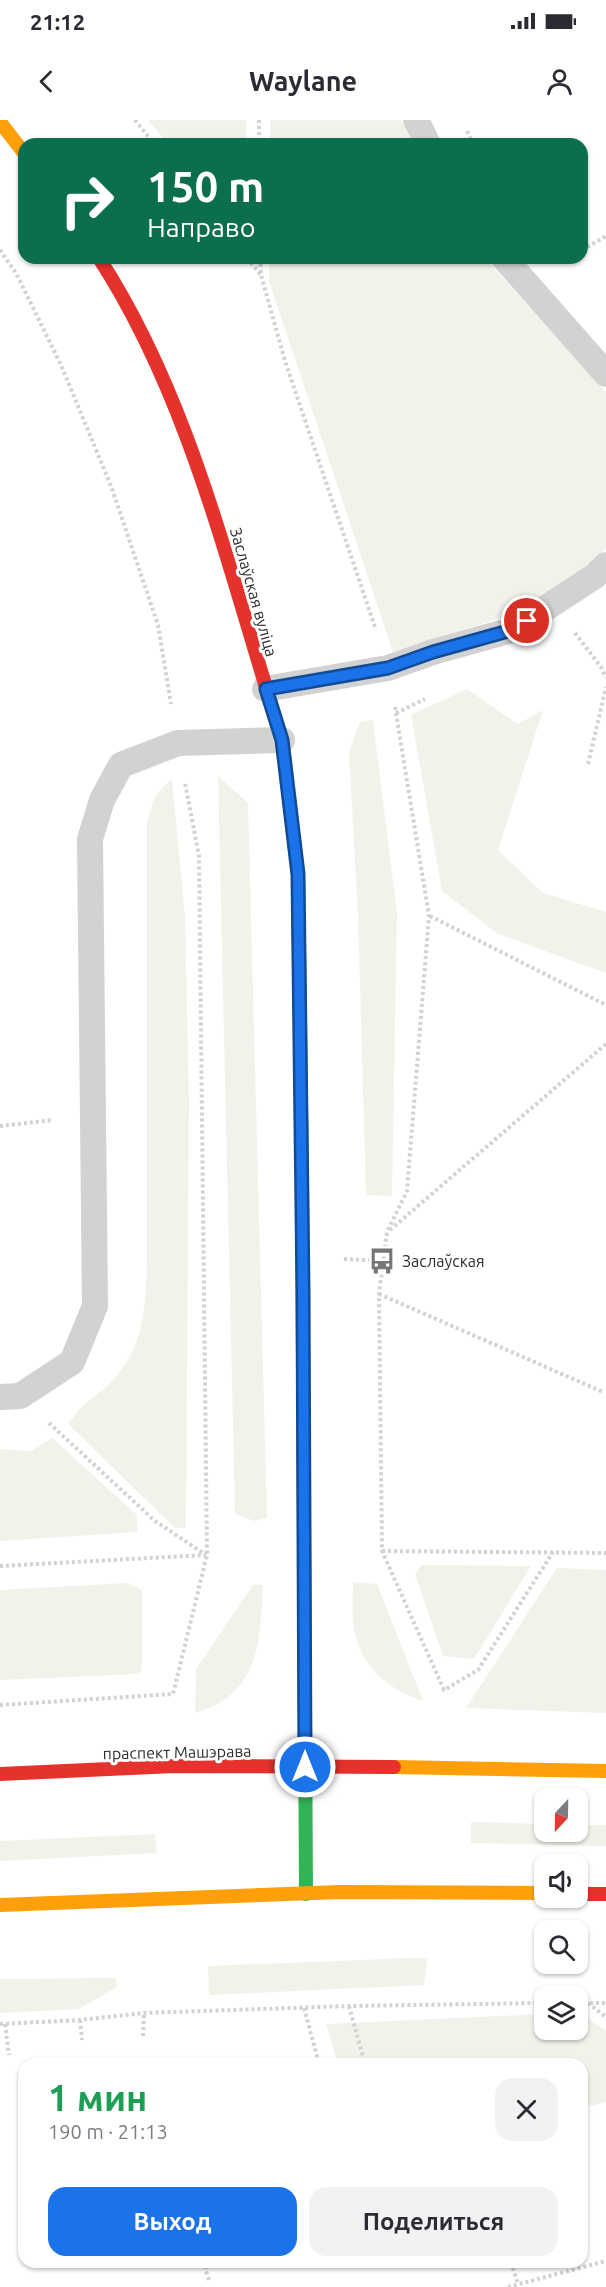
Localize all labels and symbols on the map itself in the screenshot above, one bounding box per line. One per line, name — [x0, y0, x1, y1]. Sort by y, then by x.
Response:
street label: Заслаўская вуліца — [227, 525, 281, 659]
pin — [501, 595, 552, 646]
bus stop icon: Заслаўская — [367, 1246, 397, 1276]
place label: Заслаўская — [402, 1252, 485, 1270]
position arrow — [273, 1735, 337, 1799]
street label: праспект Машэрава — [102, 1742, 252, 1762]
north arrow — [534, 1788, 588, 1842]

